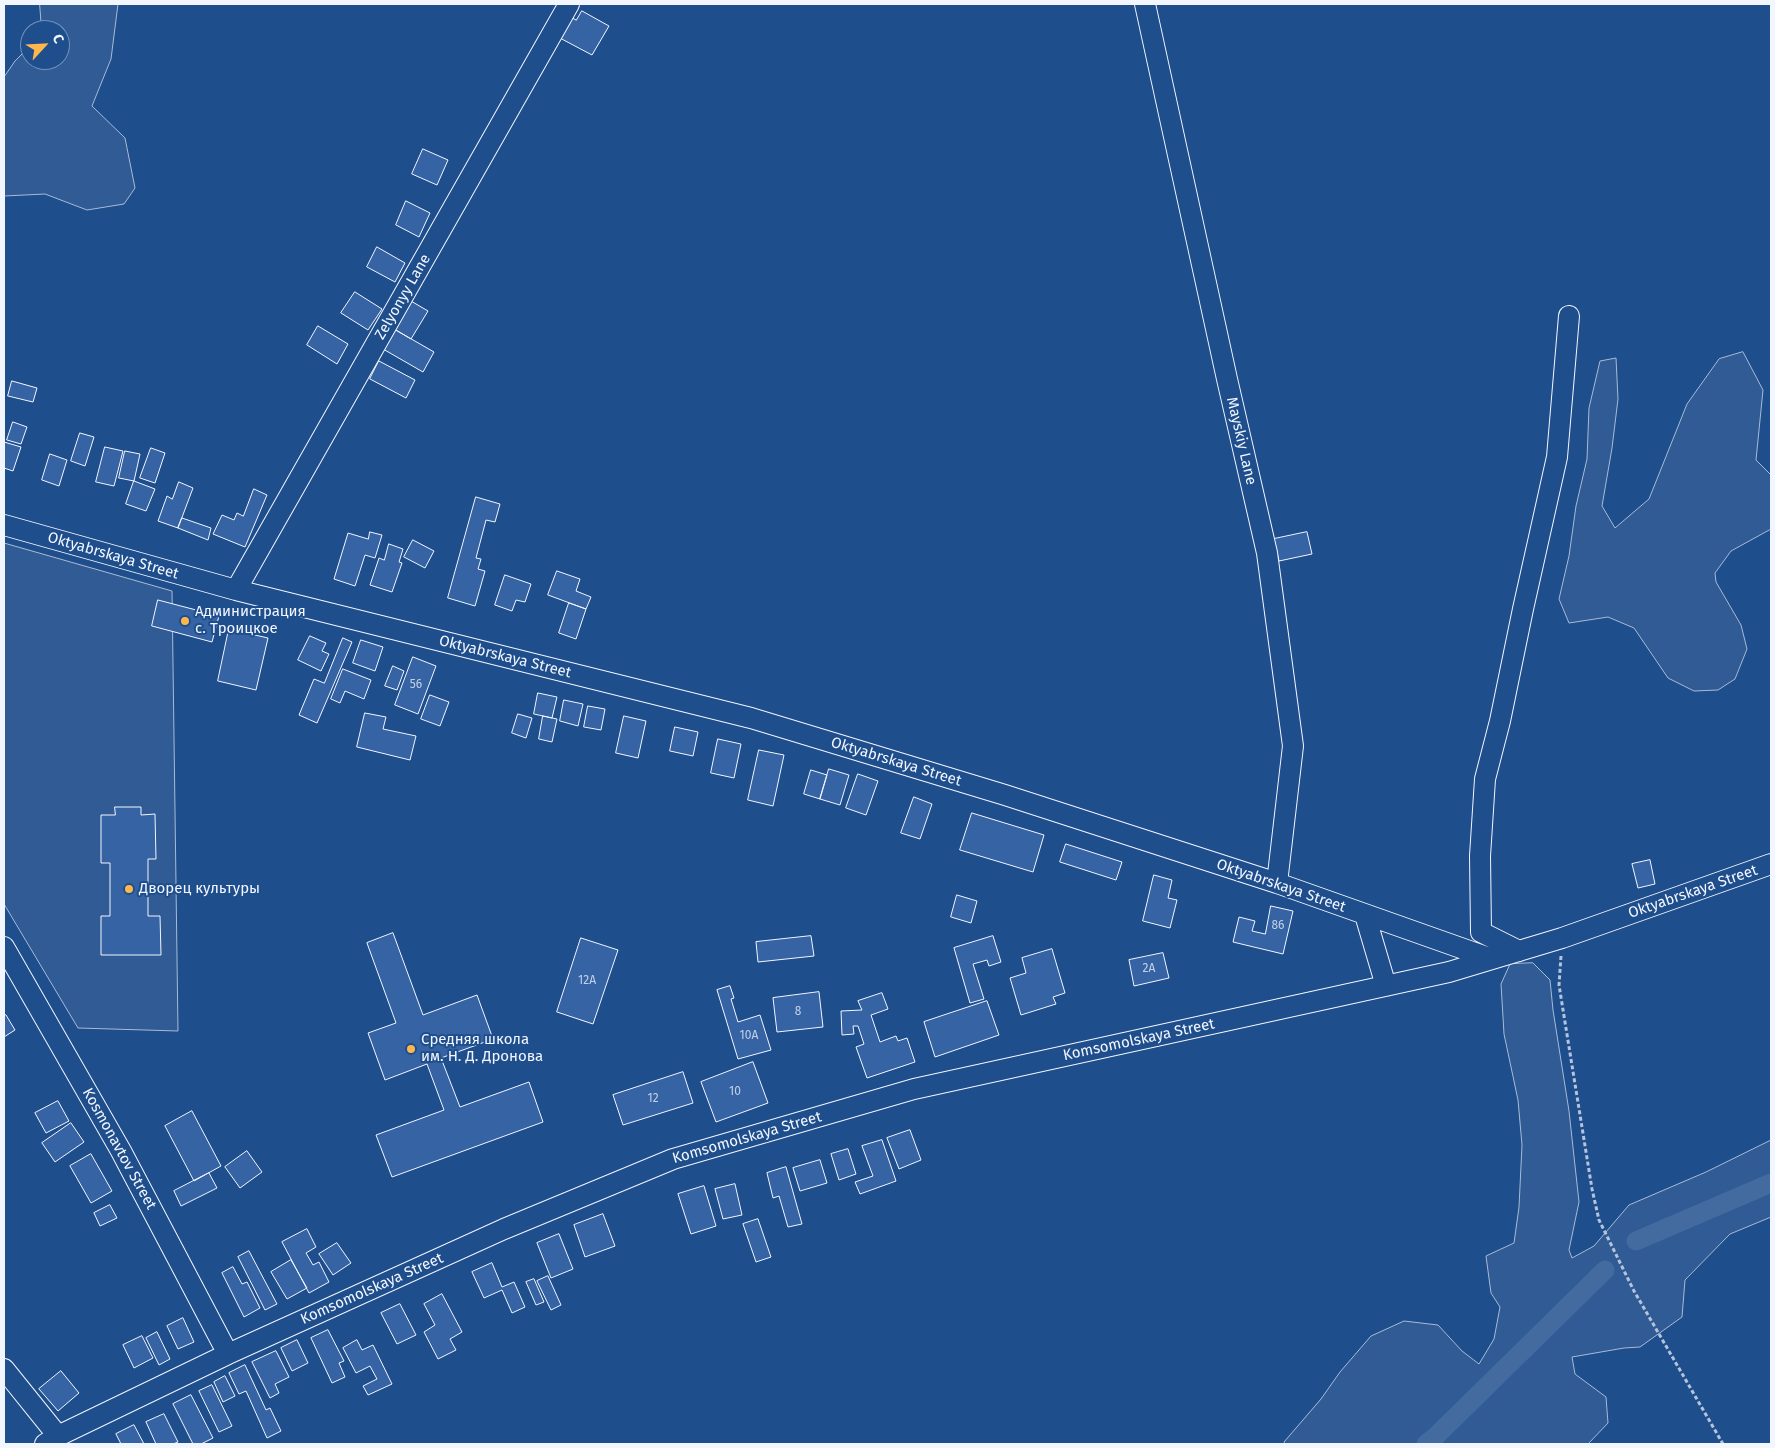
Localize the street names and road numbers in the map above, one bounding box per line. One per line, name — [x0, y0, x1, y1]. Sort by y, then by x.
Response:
street label: Zelyonyy Lane — [371, 251, 435, 343]
street label: Mayskiy Lane — [1222, 395, 1260, 487]
street label: Oktyabrskaya Street — [45, 529, 181, 583]
street label: Oktyabrskaya Street — [437, 632, 573, 682]
street label: Oktyabrskaya Street — [829, 734, 963, 790]
street label: Oktyabrskaya Street — [1214, 855, 1348, 917]
street label: Oktyabrskaya Street — [1626, 861, 1760, 923]
street label: Komsomolskaya Street — [1062, 1015, 1216, 1065]
street label: Kosmonavtov Street — [78, 1085, 160, 1213]
street label: Komsomolskaya Street — [670, 1108, 824, 1168]
street label: Komsomolskaya Street — [298, 1249, 446, 1329]

